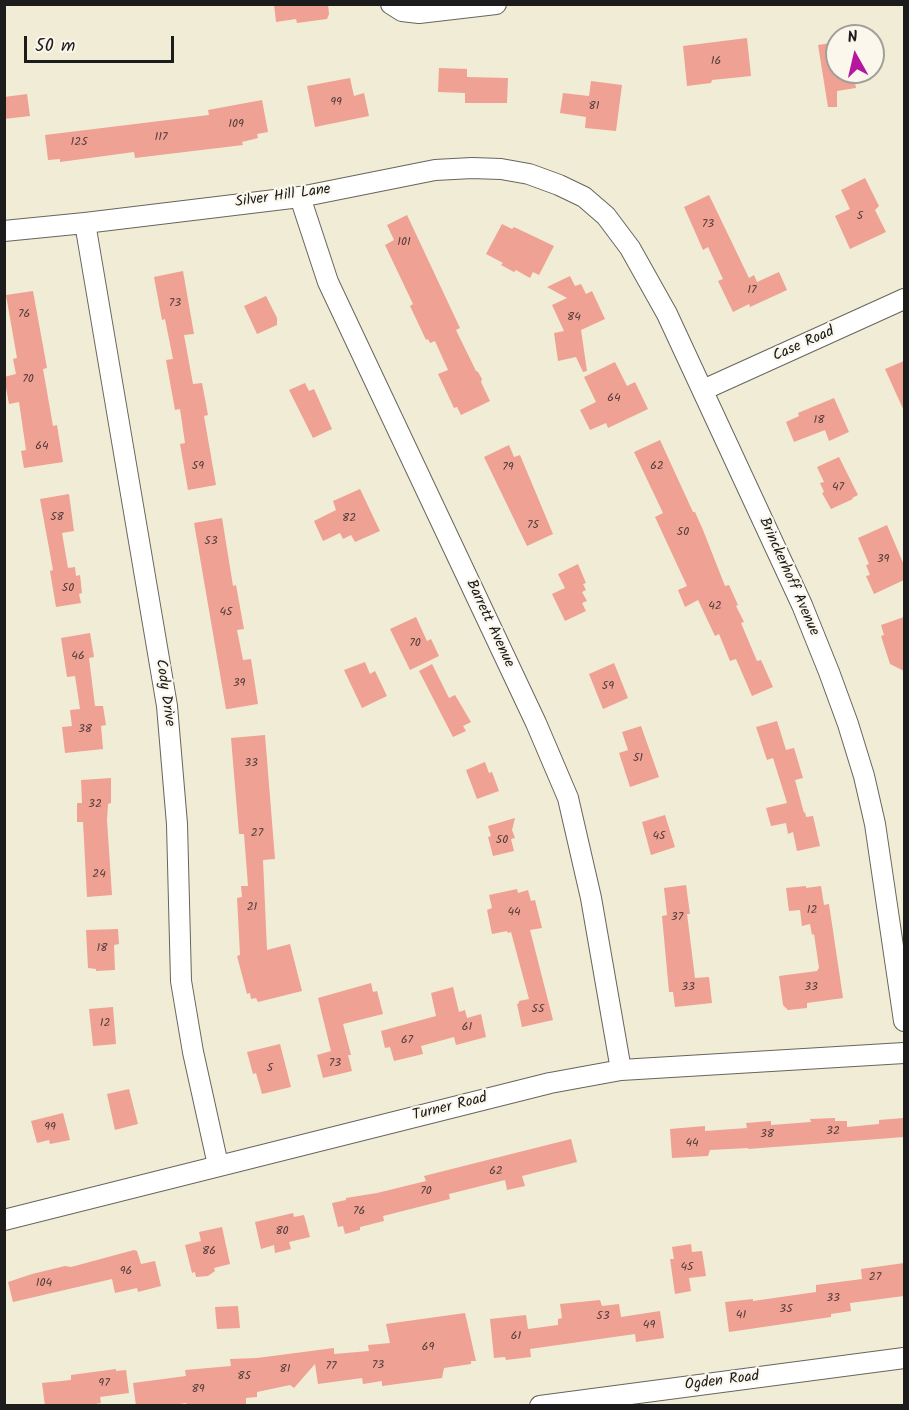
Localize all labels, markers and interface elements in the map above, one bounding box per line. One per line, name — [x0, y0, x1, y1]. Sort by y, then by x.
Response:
scale bar — [27, 24, 177, 62]
north arrow — [825, 24, 885, 84]
text: N — [846, 25, 859, 51]
text: 50 m — [35, 32, 75, 61]
house number: 16 — [711, 55, 721, 69]
house number: 99 — [330, 96, 342, 110]
house number: 81 — [589, 100, 599, 114]
house number: 109 — [228, 118, 244, 132]
house number: 117 — [154, 131, 168, 145]
house number: 125 — [70, 136, 88, 150]
street label: Silver Hill Lane — [234, 181, 332, 213]
house number: 5 — [857, 210, 863, 224]
house number: 73 — [702, 218, 714, 232]
house number: 101 — [397, 236, 411, 250]
house number: 17 — [747, 284, 757, 298]
house number: 73 — [169, 297, 181, 311]
house number: 76 — [18, 308, 30, 322]
house number: 84 — [567, 311, 581, 325]
street label: Case Road — [771, 324, 837, 366]
house number: 70 — [22, 373, 34, 387]
house number: 64 — [607, 392, 621, 406]
house number: 18 — [814, 414, 824, 428]
house number: 64 — [35, 440, 49, 454]
house number: 59 — [192, 460, 204, 474]
house number: 62 — [650, 460, 664, 474]
house number: 79 — [502, 461, 514, 475]
house number: 47 — [832, 481, 844, 495]
house number: 58 — [50, 511, 64, 525]
house number: 82 — [342, 512, 356, 526]
street label: Brinckerhoff Avenue — [754, 515, 822, 639]
house number: 75 — [527, 519, 539, 533]
house number: 50 — [677, 526, 689, 540]
house number: 53 — [204, 535, 218, 549]
house number: 39 — [877, 553, 889, 567]
street label: Barrett Avenue — [461, 577, 517, 671]
house number: 50 — [62, 582, 74, 596]
house number: 42 — [708, 600, 722, 614]
house number: 45 — [219, 606, 233, 620]
house number: 70 — [409, 637, 421, 651]
house number: 46 — [71, 650, 85, 664]
street label: Cody Drive — [150, 658, 178, 728]
house number: 39 — [233, 677, 245, 691]
house number: 59 — [602, 680, 614, 694]
house number: 38 — [78, 723, 92, 737]
house number: 51 — [633, 752, 643, 766]
house number: 33 — [244, 757, 258, 771]
house number: 32 — [88, 798, 102, 812]
house number: 27 — [251, 827, 263, 841]
house number: 45 — [652, 830, 666, 844]
house number: 50 — [496, 834, 508, 848]
house number: 24 — [92, 868, 106, 882]
house number: 21 — [247, 901, 257, 915]
house number: 12 — [807, 904, 817, 918]
house number: 44 — [507, 906, 521, 920]
house number: 37 — [671, 911, 683, 925]
house number: 18 — [97, 942, 107, 956]
house number: 33 — [681, 981, 695, 995]
house number: 33 — [804, 981, 818, 995]
house number: 55 — [532, 1003, 544, 1017]
house number: 12 — [100, 1017, 110, 1031]
house number: 61 — [462, 1021, 472, 1035]
house number: 67 — [401, 1034, 413, 1048]
house number: 73 — [329, 1057, 341, 1071]
house number: 5 — [267, 1062, 273, 1076]
street label: Turner Road — [411, 1090, 489, 1126]
house number: 99 — [44, 1121, 56, 1135]
house number: 32 — [826, 1125, 840, 1139]
house number: 38 — [760, 1128, 774, 1142]
house number: 44 — [685, 1137, 699, 1151]
house number: 62 — [489, 1165, 503, 1179]
house number: 70 — [420, 1185, 432, 1199]
house number: 76 — [353, 1205, 365, 1219]
house number: 80 — [275, 1225, 289, 1239]
house number: 86 — [202, 1245, 216, 1259]
house number: 45 — [680, 1261, 694, 1275]
house number: 96 — [120, 1265, 132, 1279]
house number: 27 — [869, 1271, 881, 1285]
house number: 104 — [36, 1277, 52, 1291]
house number: 33 — [826, 1292, 840, 1306]
house number: 35 — [779, 1303, 793, 1317]
house number: 41 — [736, 1309, 746, 1323]
house number: 53 — [596, 1310, 610, 1324]
house number: 49 — [643, 1319, 655, 1333]
house number: 61 — [511, 1330, 521, 1344]
house number: 69 — [422, 1341, 434, 1355]
house number: 73 — [372, 1359, 384, 1373]
house number: 77 — [325, 1360, 337, 1374]
house number: 81 — [280, 1363, 290, 1377]
street label: Ogden Road — [684, 1369, 760, 1395]
house number: 85 — [237, 1370, 251, 1384]
house number: 97 — [98, 1377, 110, 1391]
house number: 89 — [191, 1383, 205, 1397]

